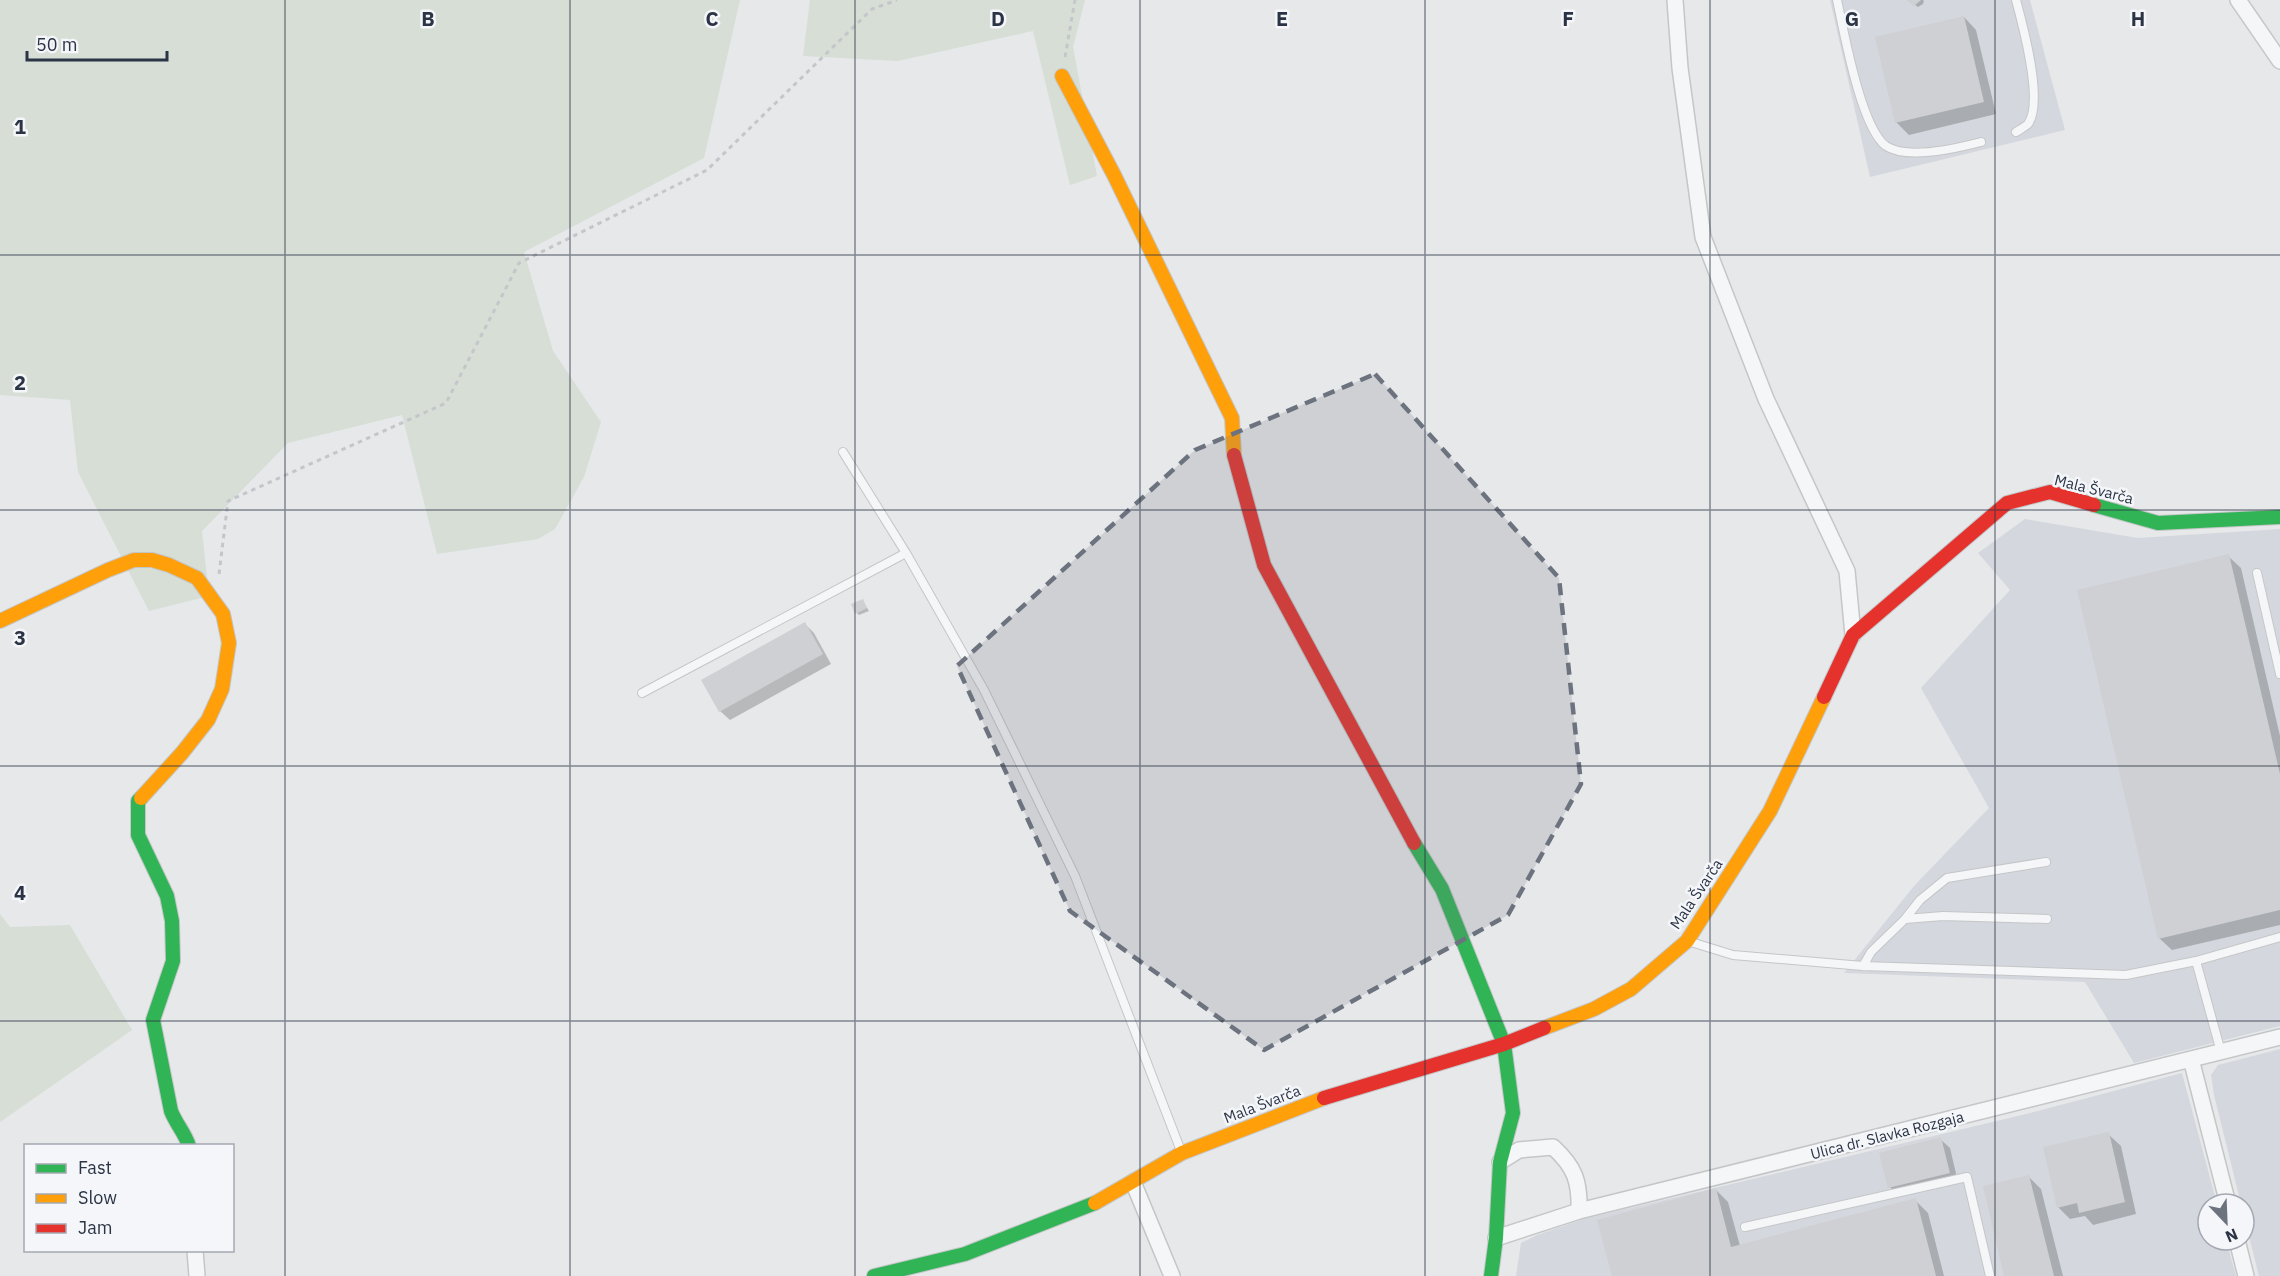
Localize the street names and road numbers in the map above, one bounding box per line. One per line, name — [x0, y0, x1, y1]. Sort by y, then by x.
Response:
street label: Mala Švarča — [2053, 470, 2135, 508]
street label: Mala Švarča — [1666, 855, 1726, 933]
street label: Mala Švarča — [1221, 1081, 1303, 1127]
street label: Ulica dr. Slavka Rozgaja — [1808, 1107, 1966, 1163]

